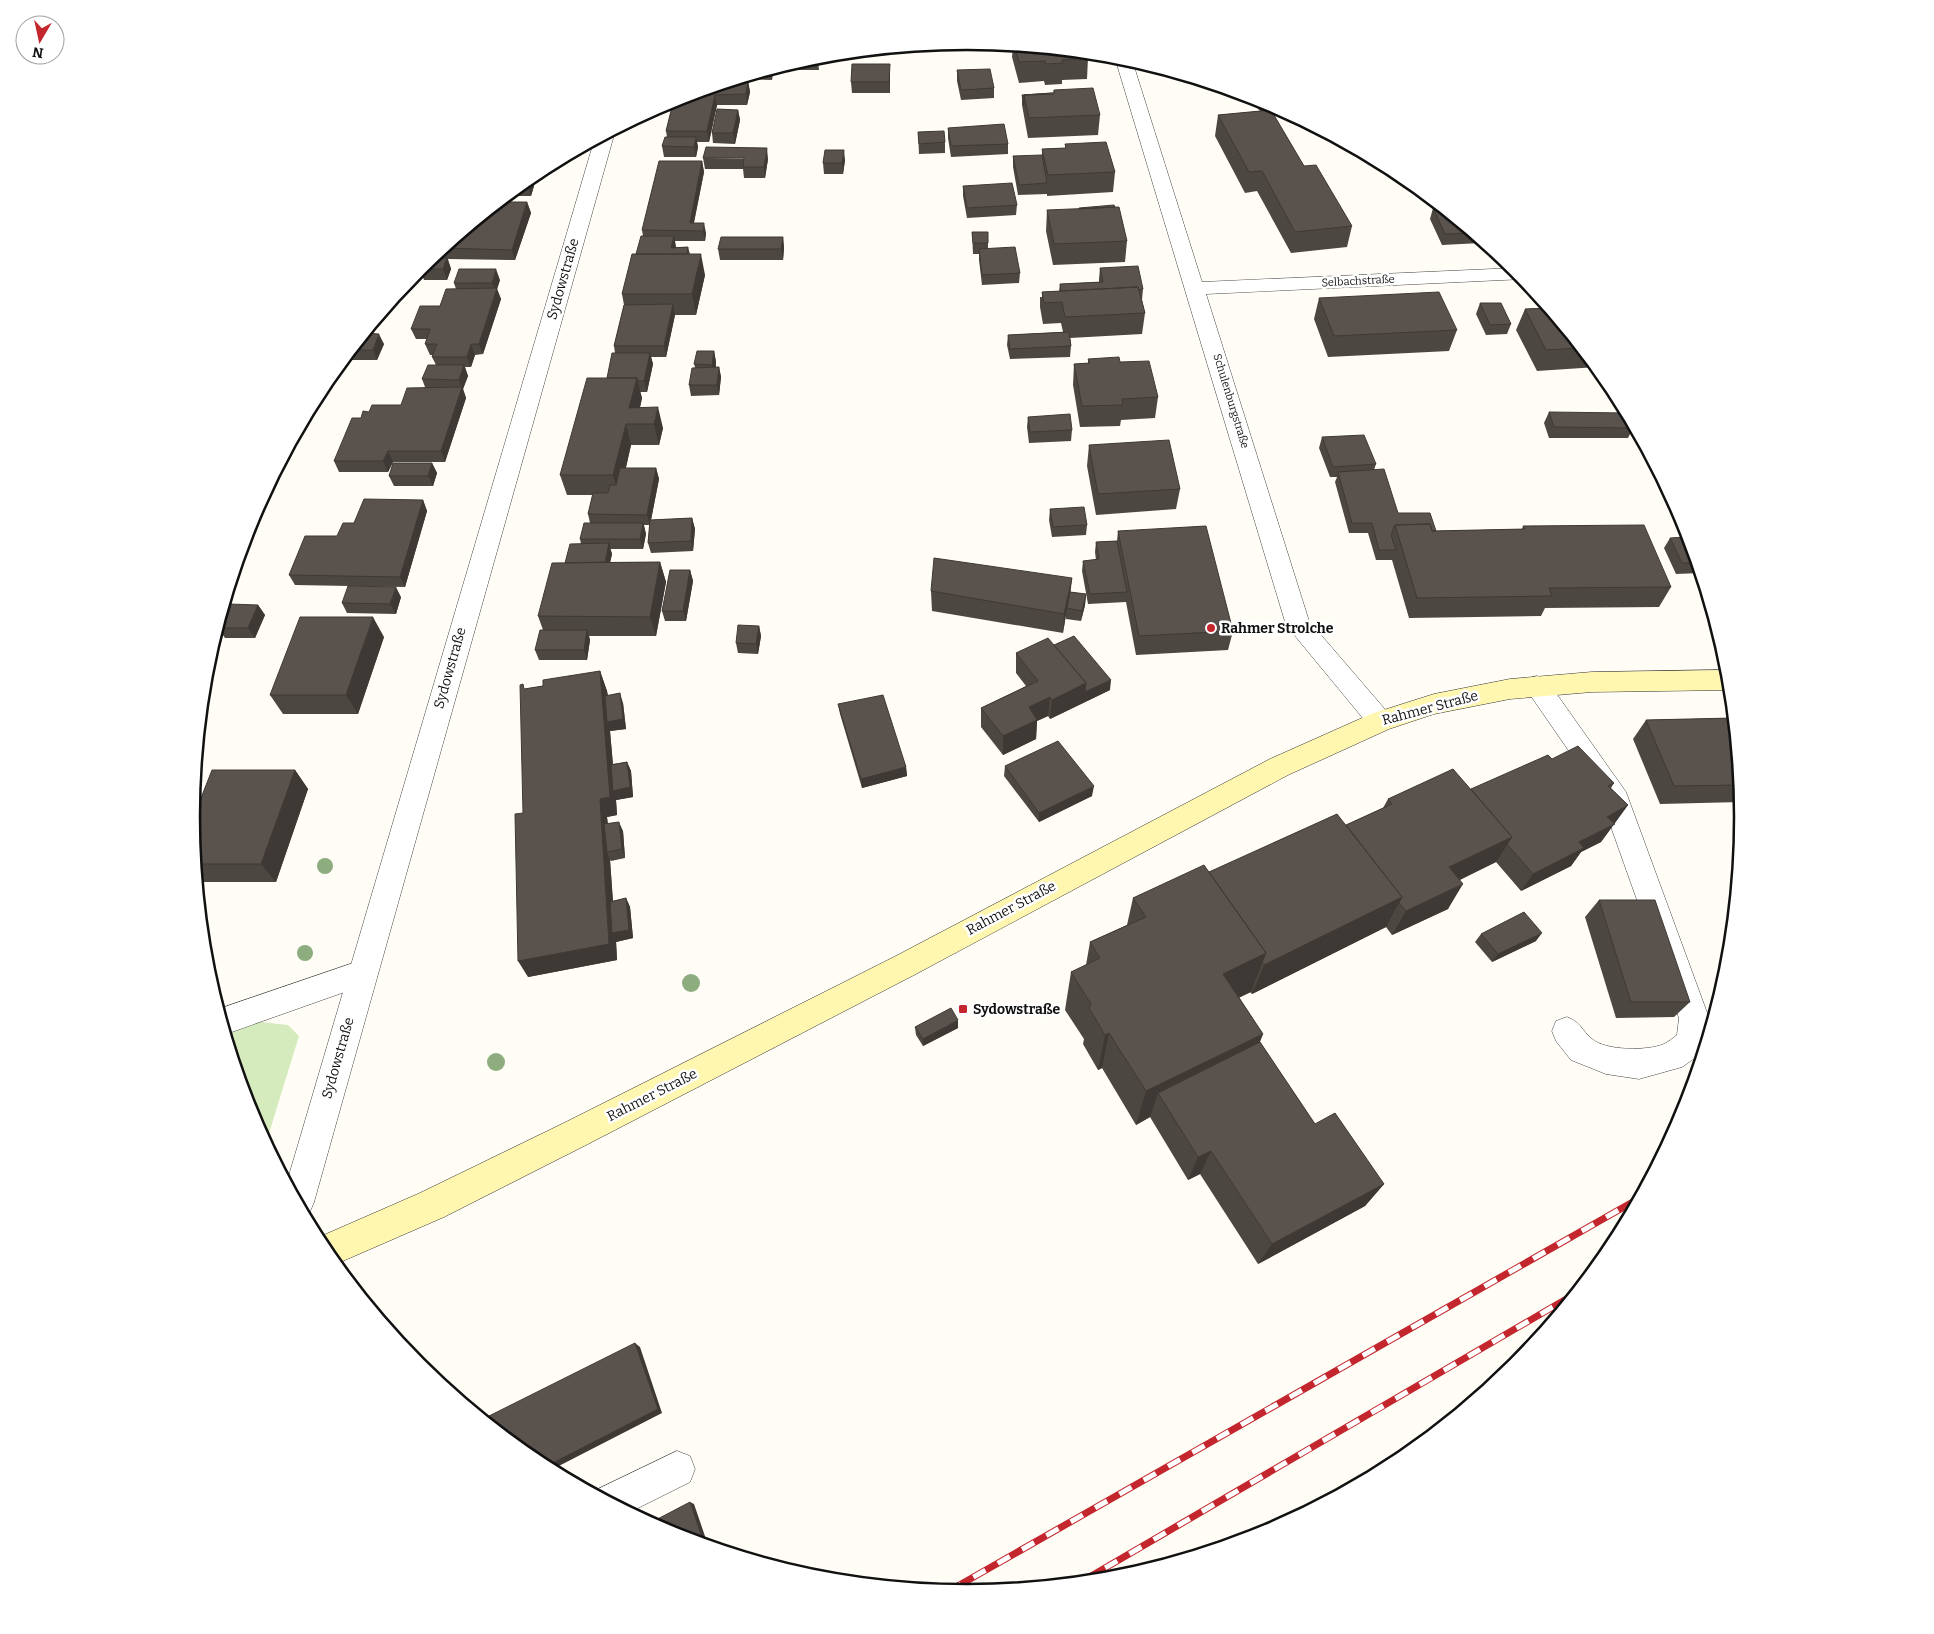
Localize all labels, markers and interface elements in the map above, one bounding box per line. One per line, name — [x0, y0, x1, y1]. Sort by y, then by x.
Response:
north arrow — [15, 15, 65, 65]
text: N — [31, 43, 45, 62]
street label: Sydowstraße — [543, 236, 583, 322]
street label: Selbachstraße — [1321, 273, 1395, 289]
street label: Schulenburgstraße — [1210, 352, 1252, 450]
place label: Rahmer Strolche — [1221, 620, 1334, 637]
marker: Rahmer Strolche — [1205, 622, 1217, 634]
street label: Sydowstraße — [430, 625, 470, 711]
street label: Rahmer Straße — [1380, 687, 1480, 729]
street label: Rahmer Straße — [963, 877, 1059, 939]
place label: Sydowstraße — [973, 1001, 1060, 1018]
marker: Sydowstraße — [957, 1003, 969, 1015]
street label: Sydowstraße — [318, 1015, 358, 1101]
street label: Rahmer Straße — [604, 1065, 700, 1125]

